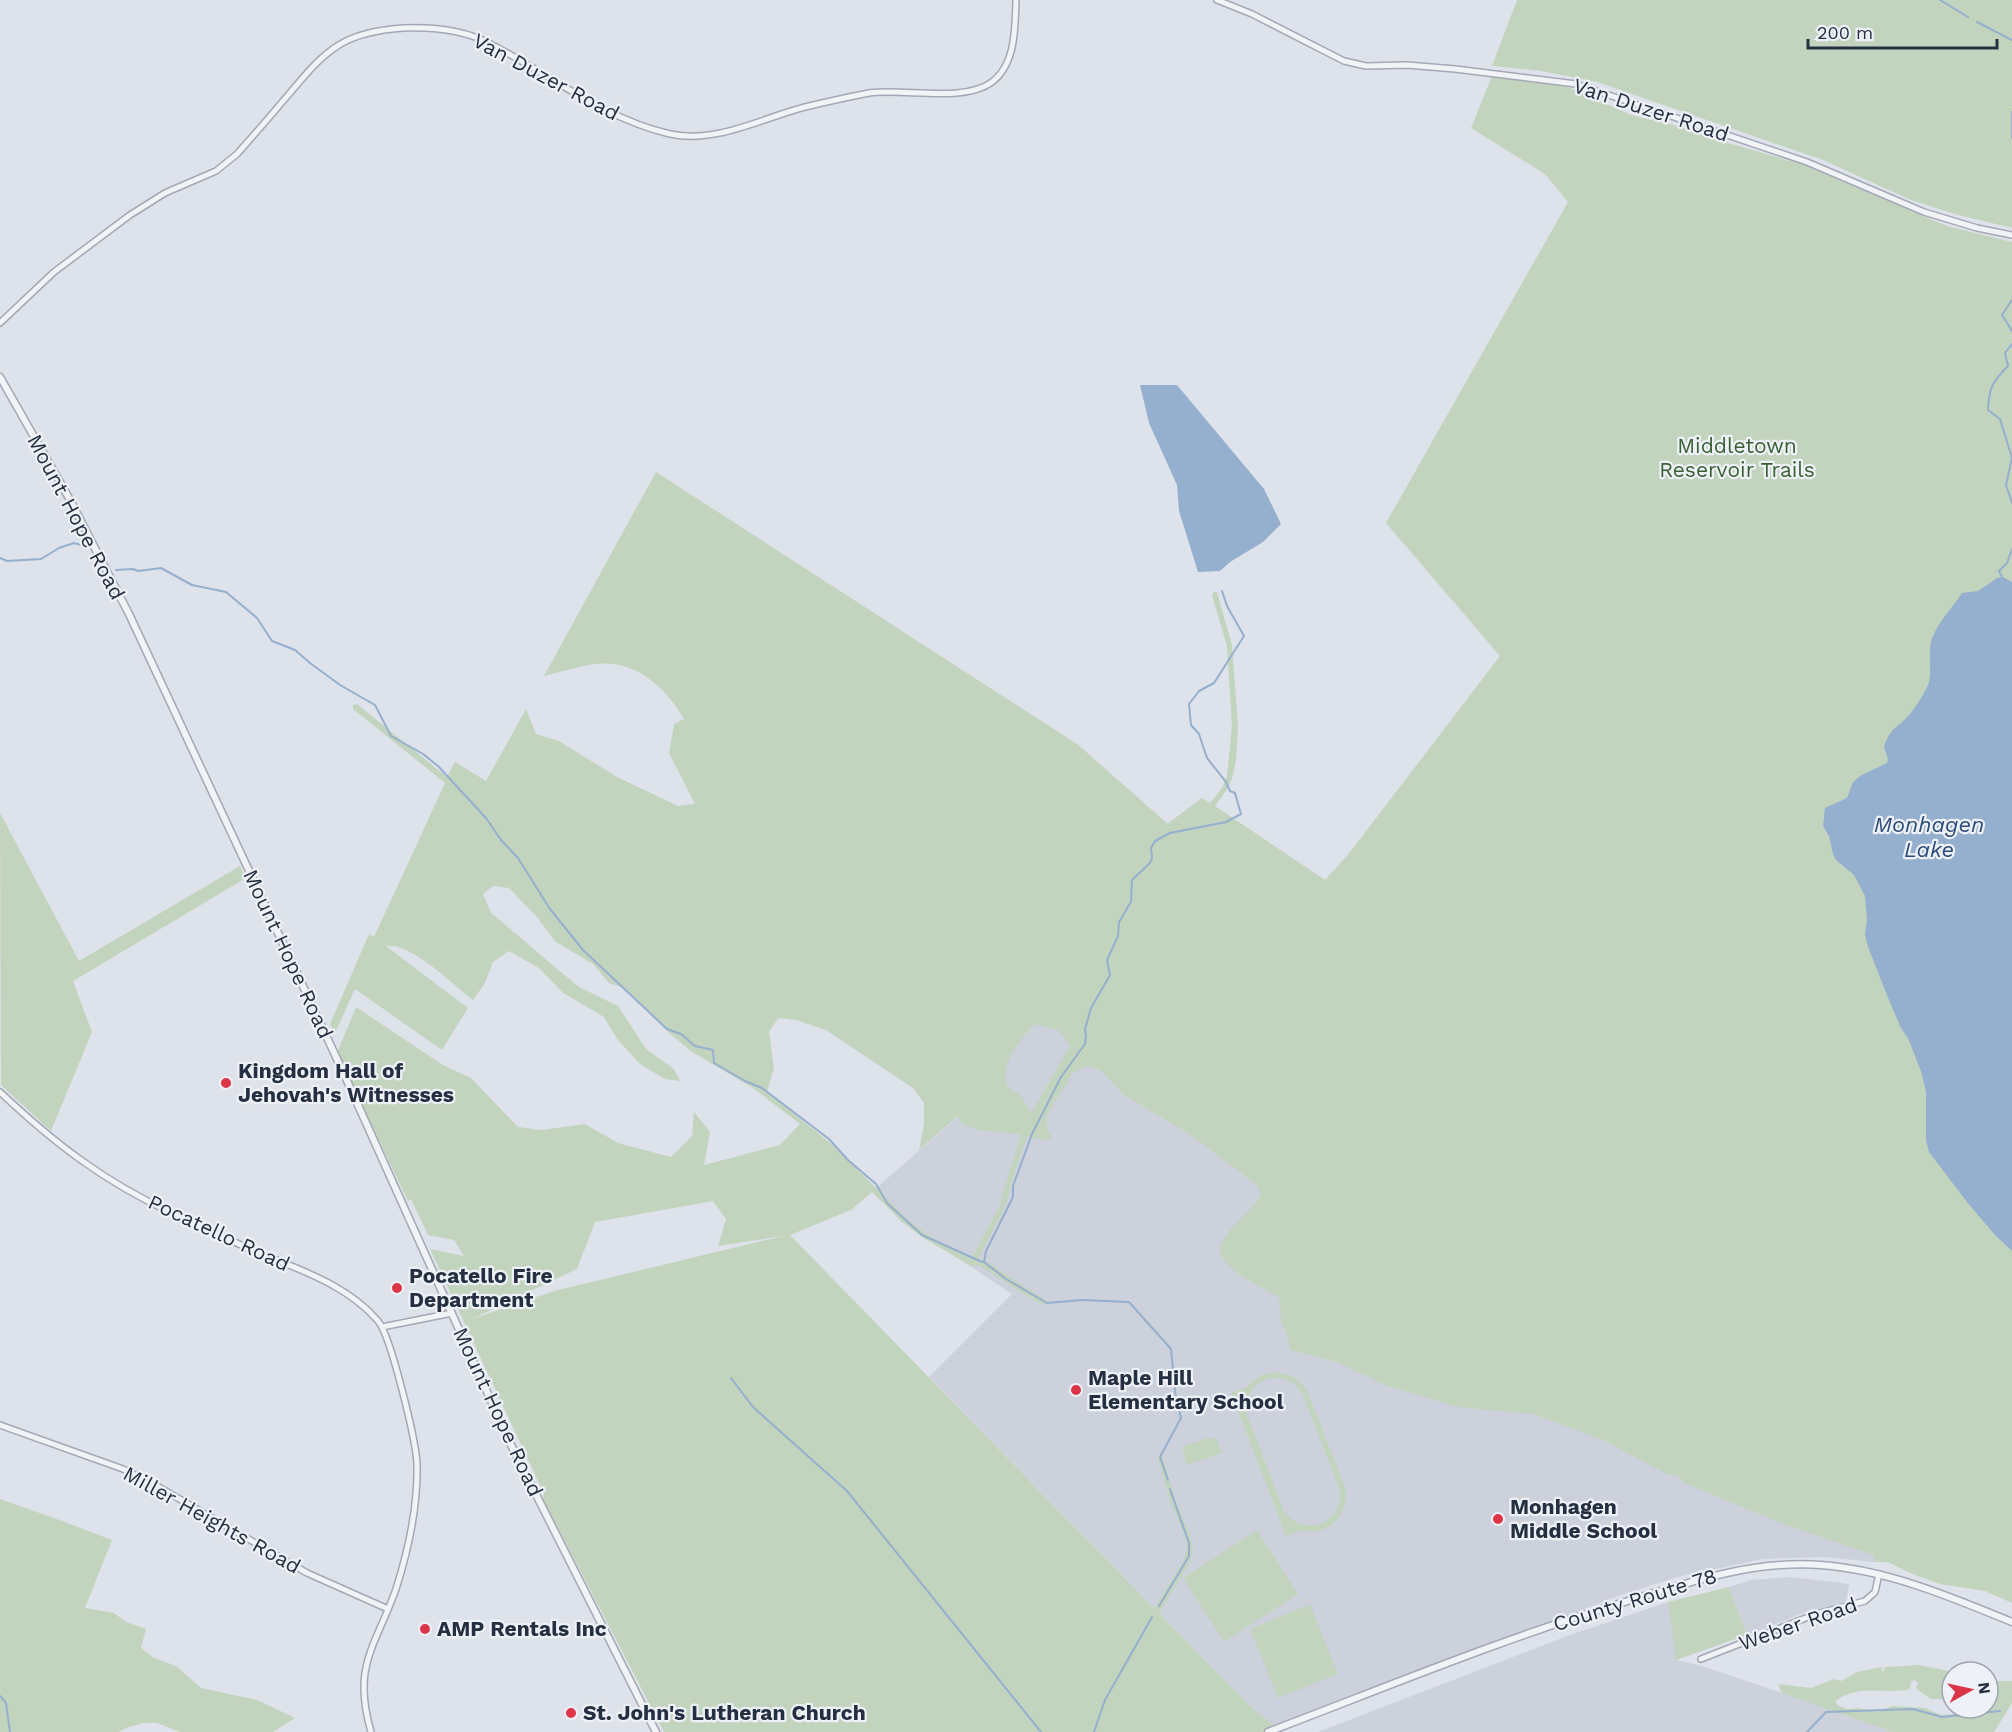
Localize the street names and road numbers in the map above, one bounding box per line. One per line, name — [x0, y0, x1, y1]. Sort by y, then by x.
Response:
street label: Van Duzer Road — [469, 27, 624, 126]
street label: Van Duzer Road — [1570, 73, 1732, 146]
street label: Mount Hope Road — [22, 430, 131, 604]
street label: Mount Hope Road — [238, 865, 339, 1042]
street label: Pocatello Road — [144, 1189, 294, 1276]
street label: Mount Hope Road — [448, 1323, 549, 1500]
street label: Miller Heights Road — [119, 1460, 305, 1579]
street label: County Route 78 — [1550, 1563, 1720, 1636]
street label: Weber Road — [1735, 1592, 1860, 1655]

